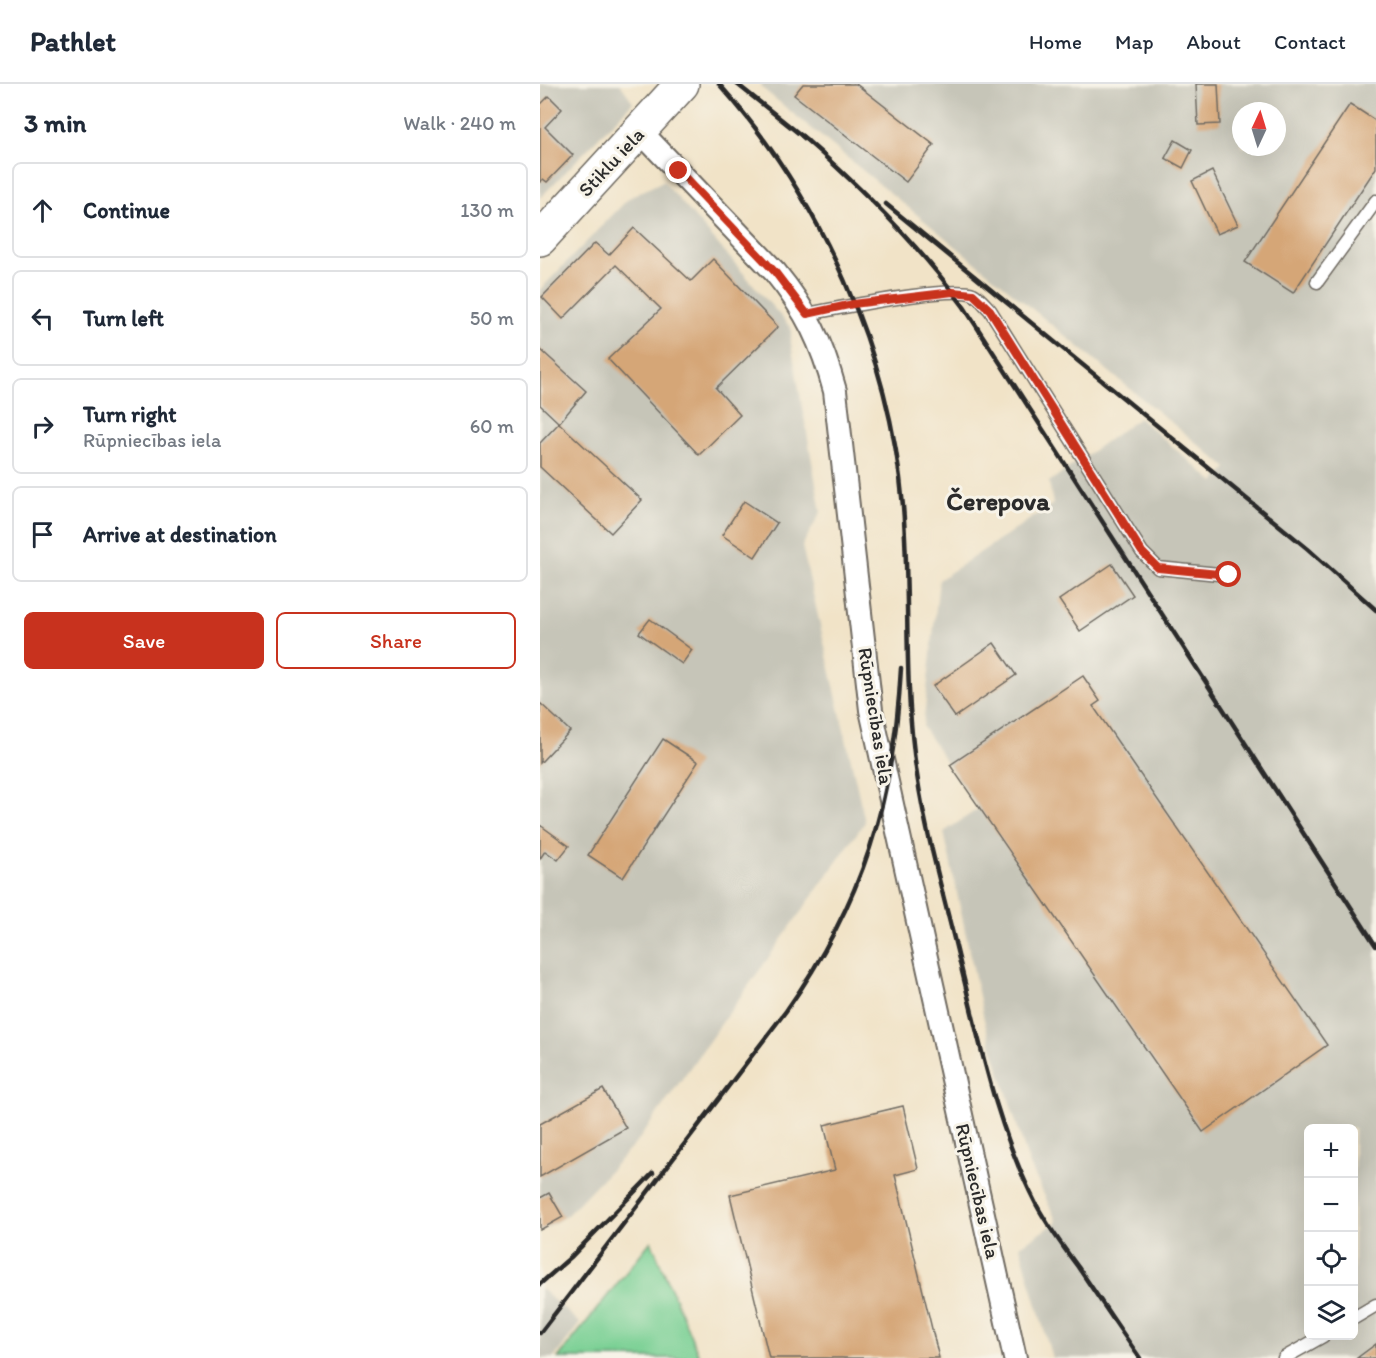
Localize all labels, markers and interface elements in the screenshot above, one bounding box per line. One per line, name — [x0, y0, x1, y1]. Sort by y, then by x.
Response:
text: Pathlet — [30, 24, 116, 58]
text: Home — [1029, 29, 1082, 54]
text: Map — [1115, 29, 1154, 54]
text: About — [1187, 29, 1241, 54]
text: Contact — [1274, 29, 1346, 54]
north arrow — [1232, 102, 1286, 156]
text: 3 min — [24, 107, 86, 139]
text: Walk · 240 m — [403, 111, 516, 135]
street label: Stiklu iela — [573, 123, 649, 201]
route end — [665, 157, 691, 183]
icon: ahead — [26, 194, 59, 227]
text: Continue — [83, 197, 170, 224]
text: 130 m — [460, 198, 514, 222]
icon: left — [26, 302, 59, 335]
text: Turn left — [83, 305, 164, 332]
text: 50 m — [470, 306, 514, 330]
text: Turn right — [83, 401, 177, 428]
icon: right — [26, 410, 59, 443]
text: 60 m — [470, 414, 514, 438]
text: Rūpniecības iela — [83, 428, 221, 452]
district label: Čerepova — [946, 485, 1050, 517]
icon: arrive — [26, 518, 59, 551]
text: Arrive at destination — [83, 521, 277, 548]
route start — [1215, 561, 1241, 587]
button: Save — [24, 612, 264, 669]
button: Share — [276, 612, 516, 669]
street label: Rūpniecības iela — [853, 646, 899, 787]
street label: Rūpniecības iela — [951, 1121, 1005, 1262]
map controls — [1304, 1124, 1358, 1340]
button: + — [1304, 1124, 1358, 1178]
button: − — [1304, 1178, 1358, 1232]
button: locate — [1304, 1232, 1358, 1286]
button: layers — [1304, 1286, 1358, 1340]

